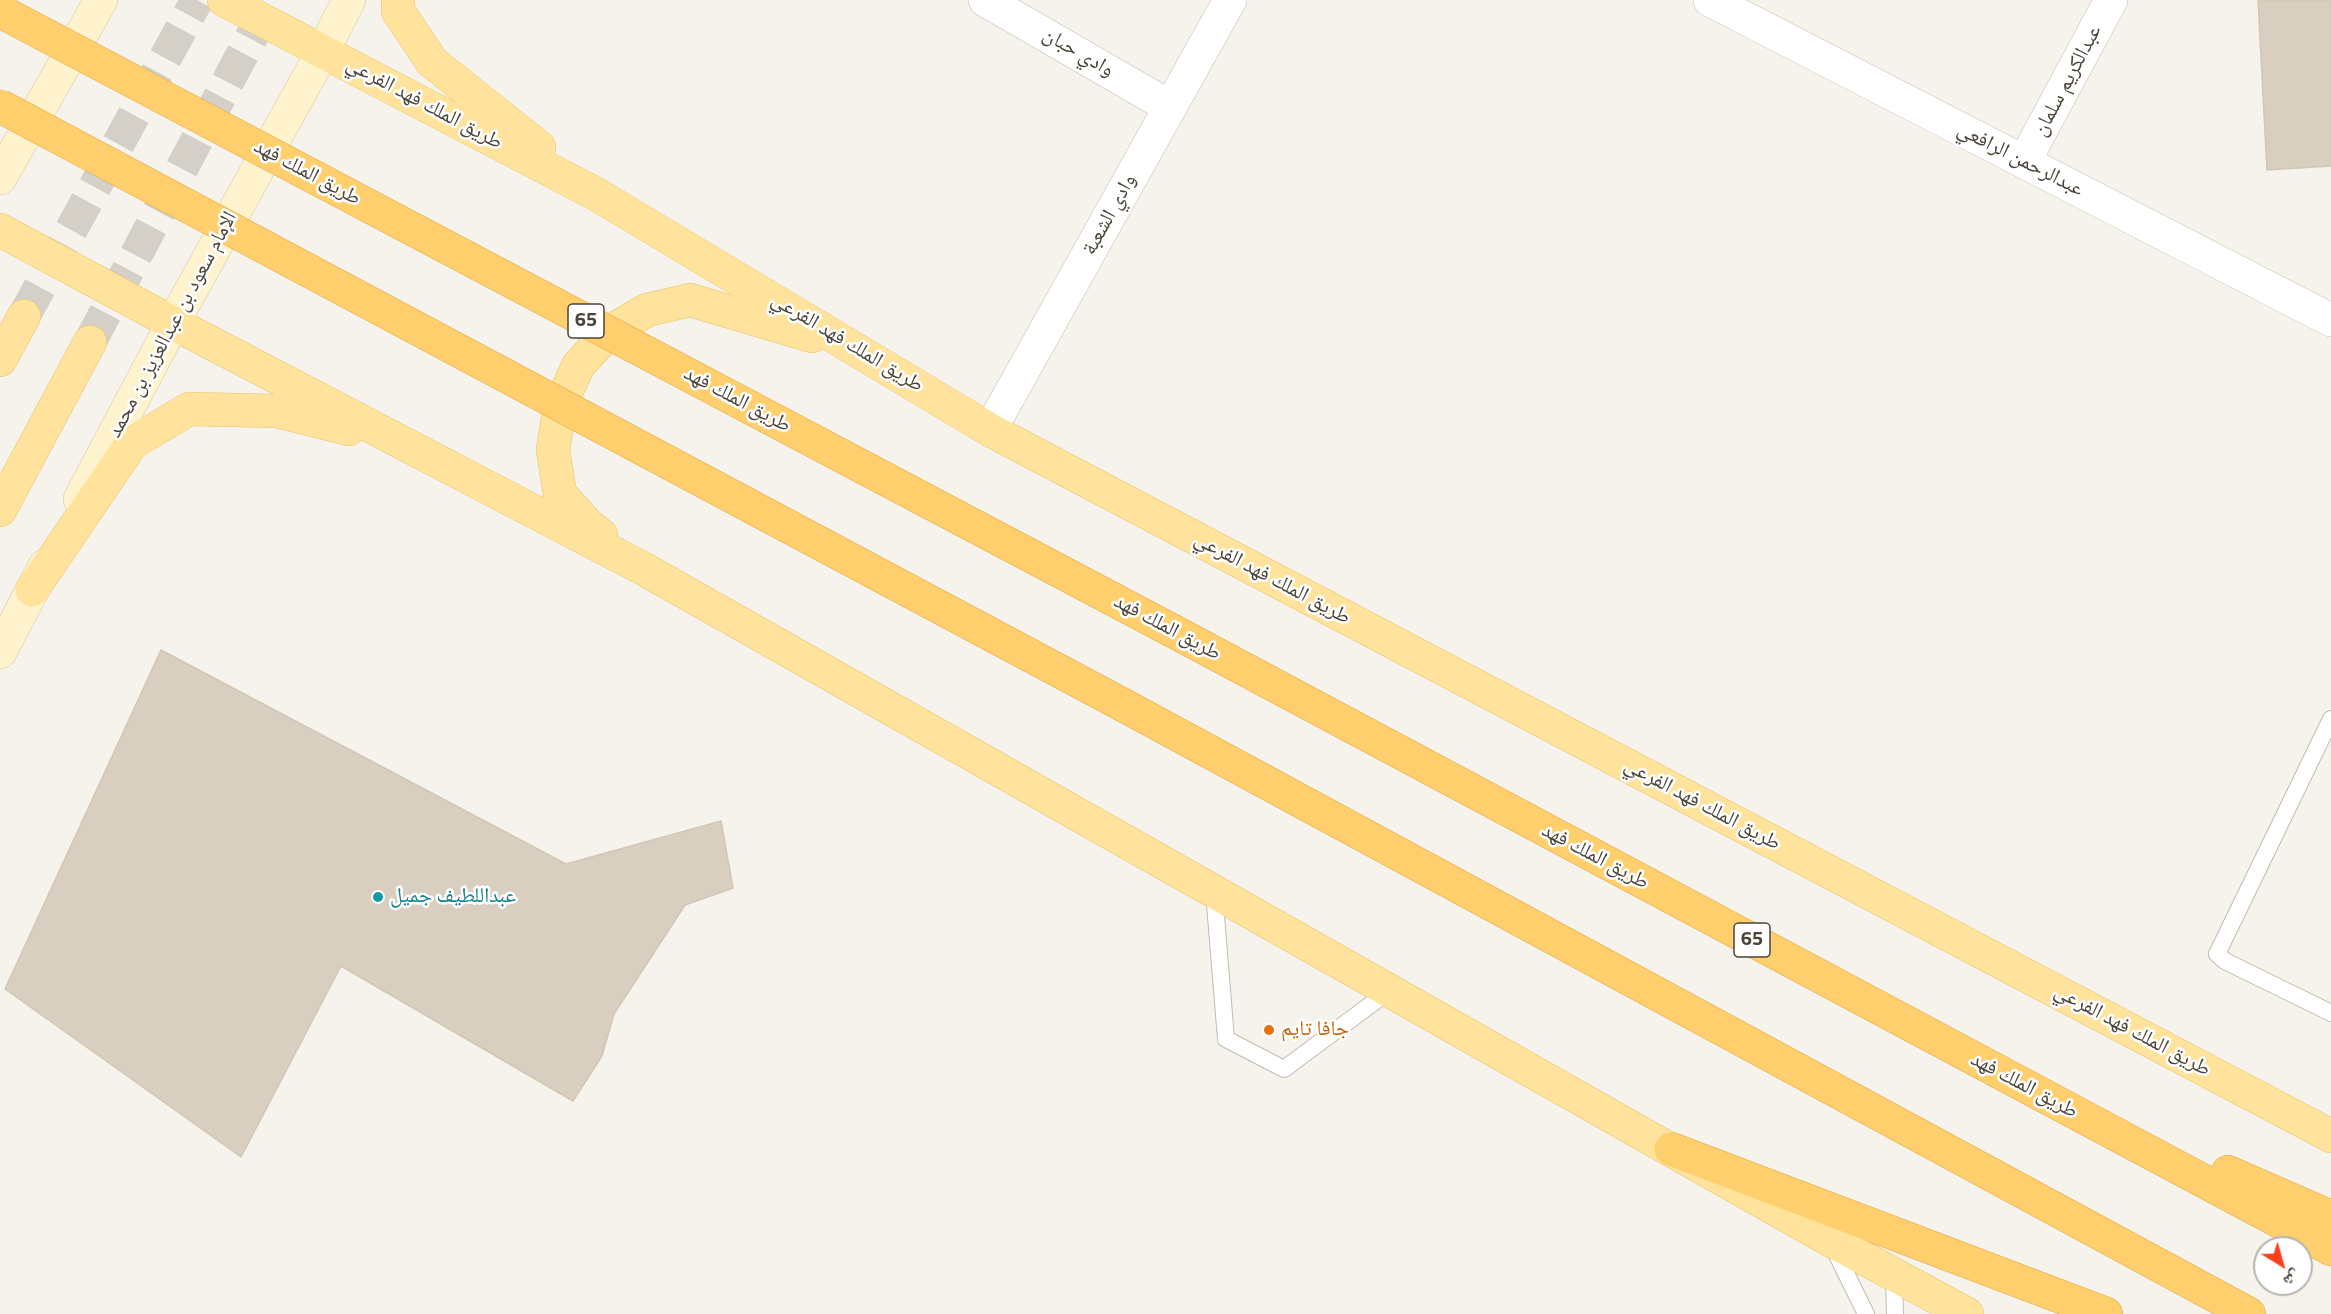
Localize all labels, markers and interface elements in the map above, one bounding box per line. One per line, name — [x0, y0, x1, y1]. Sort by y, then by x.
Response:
street label: عبدالكريم سلمان — [2028, 21, 2108, 141]
street label: وادي حبان — [1038, 23, 1118, 83]
street label: طريق الملك فهد الفرعي — [341, 52, 507, 156]
street label: عبدالرحمن الرافعي — [1953, 117, 2087, 203]
street label: طريق الملك فهد — [249, 134, 365, 212]
street label: وادي الشعبة — [1077, 170, 1143, 260]
street label: الإمام سعود بن عبدالعزيز بن محمد — [103, 208, 243, 442]
street label: طريق الملك فهد الفرعي — [766, 288, 928, 398]
road number: 65 — [568, 304, 604, 338]
street label: طريق الملك فهد — [679, 361, 795, 439]
street label: طريق الملك فهد الفرعي — [1189, 527, 1355, 631]
street label: طريق الملك فهد — [1109, 589, 1225, 667]
street label: طريق الملك فهد الفرعي — [1619, 753, 1785, 857]
street label: طريق الملك فهد — [1537, 818, 1653, 896]
place label: عبداللطيف جميل — [390, 884, 516, 910]
marker: عبداللطيف جميل — [371, 890, 385, 904]
road number: 65 — [1734, 923, 1770, 957]
street label: طريق الملك فهد الفرعي — [2049, 979, 2215, 1083]
place label: جافا تايم — [1281, 1017, 1349, 1043]
marker: جافا تايم — [1262, 1023, 1276, 1037]
street label: طريق الملك فهد — [1966, 1047, 2082, 1125]
north arrow — [2253, 1236, 2313, 1296]
text: ش — [2279, 1264, 2307, 1293]

